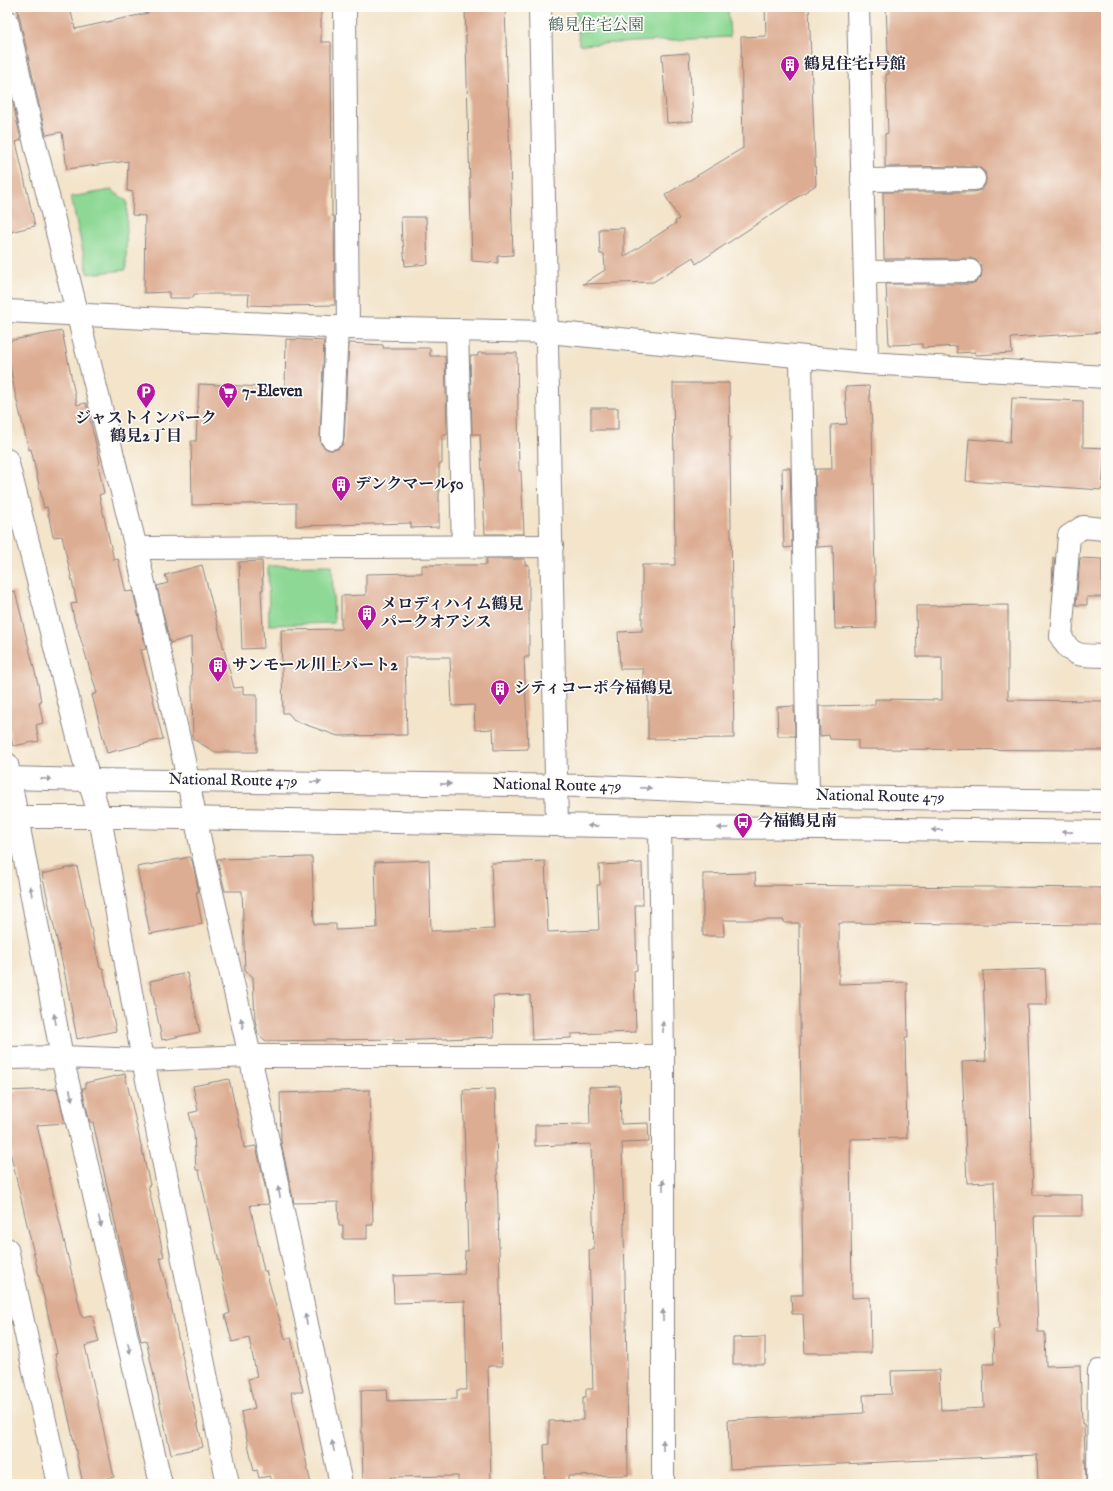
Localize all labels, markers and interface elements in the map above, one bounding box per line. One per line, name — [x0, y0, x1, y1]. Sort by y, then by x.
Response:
park label: 鶴見住宅公園 — [548, 16, 644, 36]
building icon: 鶴見住宅1号館 — [779, 54, 801, 82]
place label: 鶴見住宅1号館 — [804, 55, 906, 75]
parking icon: ジャストインパーク 鶴見2丁目 — [135, 381, 157, 409]
supermarket icon: 7-Eleven — [217, 381, 239, 409]
place label: 7-Eleven — [242, 382, 303, 402]
place label: ジャストインパーク 鶴見2丁目 — [75, 409, 217, 447]
building icon: デンクマール50 — [330, 474, 352, 502]
place label: デンクマール50 — [355, 475, 464, 495]
place label: メロディハイム鶴見 パークオアシス — [381, 595, 524, 633]
building icon: メロディハイム鶴見 パークオアシス — [356, 603, 378, 631]
building icon: サンモール川上パート2 — [207, 655, 229, 683]
place label: サンモール川上パート2 — [232, 656, 398, 676]
building icon: シティコーポ今福鶴見 — [489, 678, 511, 706]
place label: シティコーポ今福鶴見 — [514, 679, 673, 699]
street label: National Route 479 — [168, 770, 298, 792]
street label: National Route 479 — [492, 775, 622, 797]
one-way arrow — [40, 776, 53, 782]
one-way arrow — [310, 779, 323, 785]
one-way arrow — [440, 781, 453, 787]
one-way arrow — [640, 785, 652, 792]
street label: National Route 479 — [815, 786, 945, 808]
bus stop icon: 今福鶴見南 — [732, 811, 754, 839]
place label: 今福鶴見南 — [757, 812, 837, 832]
one-way arrow — [586, 823, 599, 829]
one-way arrow — [716, 825, 729, 831]
one-way arrow — [930, 827, 943, 833]
one-way arrow — [1060, 829, 1073, 835]
one-way arrow — [28, 885, 34, 897]
one-way arrow — [52, 1012, 58, 1025]
one-way arrow — [239, 1017, 245, 1030]
one-way arrow — [660, 1020, 666, 1033]
one-way arrow — [68, 1089, 74, 1101]
one-way arrow — [660, 1178, 666, 1191]
one-way arrow — [275, 1185, 281, 1198]
one-way arrow — [98, 1215, 104, 1228]
one-way arrow — [660, 1308, 666, 1321]
one-way arrow — [302, 1313, 308, 1325]
one-way arrow — [127, 1342, 133, 1354]
one-way arrow — [660, 1438, 666, 1451]
one-way arrow — [329, 1440, 335, 1452]

